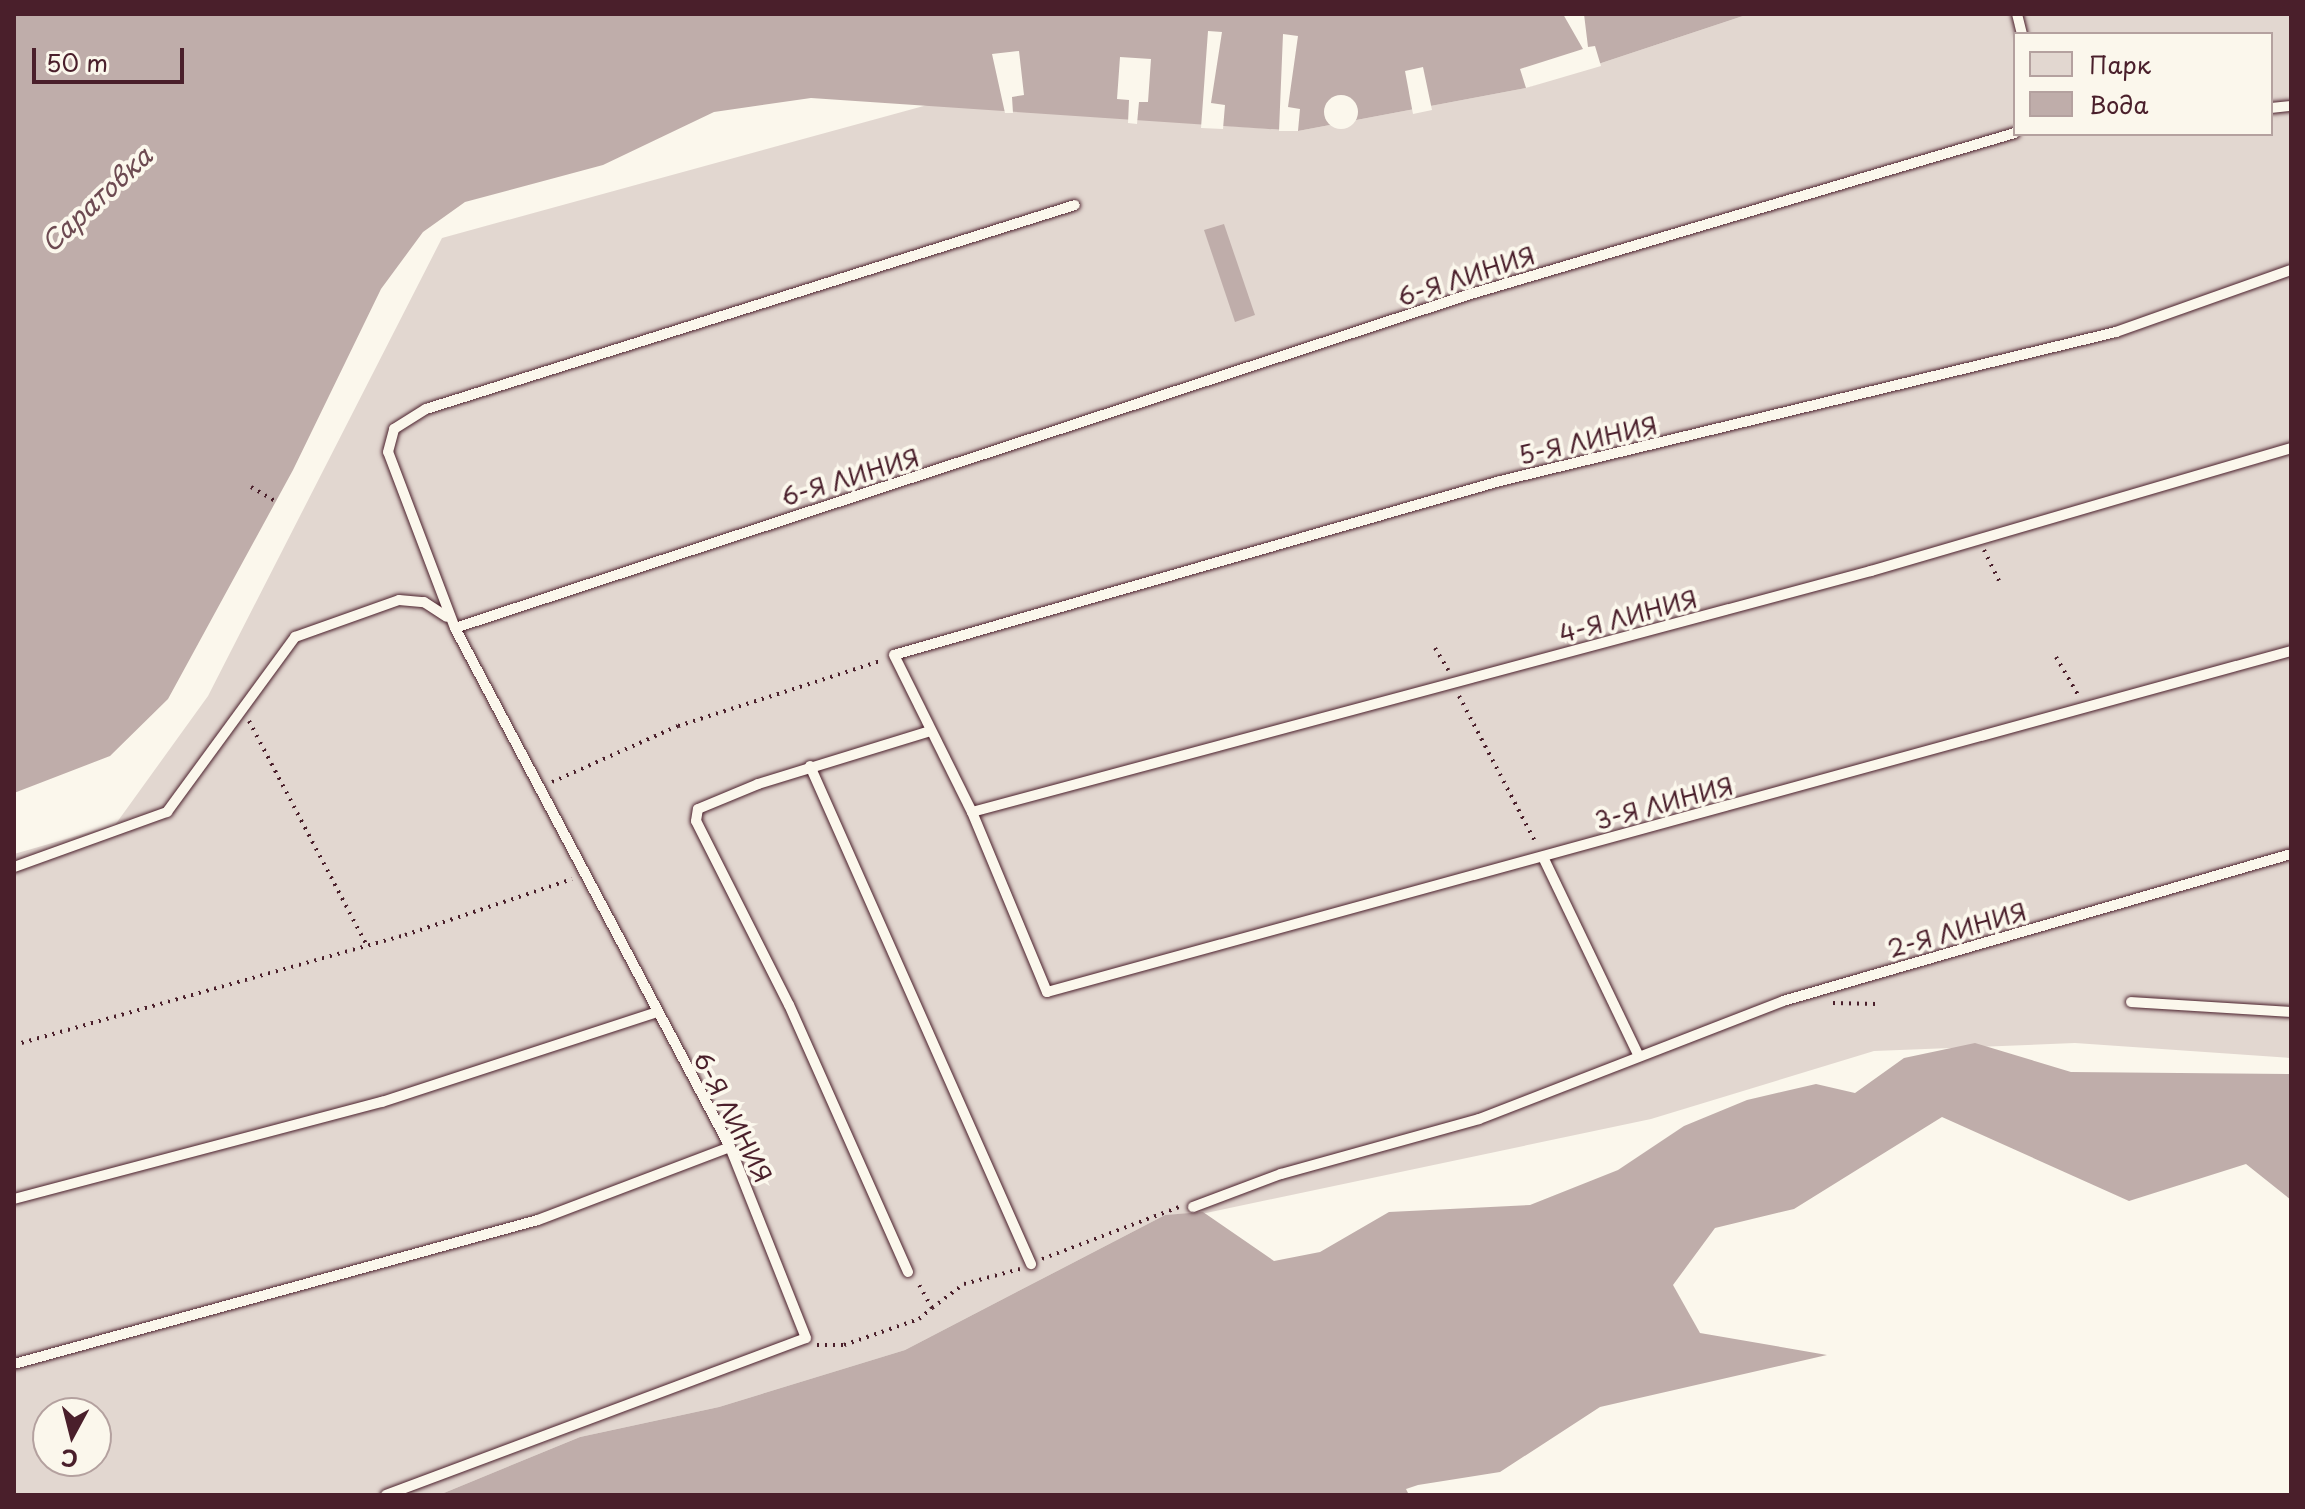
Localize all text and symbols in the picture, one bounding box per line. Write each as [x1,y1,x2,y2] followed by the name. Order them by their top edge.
[36,32,188,82] scale bar
[2013,32,2273,136] legend
[46,44,108,80] text: 50 m
[2089,46,2151,82] text: Парк
[2089,86,2148,122] text: Вода
[34,140,158,258] water label: Саратовка
[1394,240,1538,312] street label: 6-Я ЛИНИЯ
[1516,410,1660,470] street label: 5-Я ЛИНИЯ
[777,442,923,512] street label: 6-Я ЛИНИЯ
[1556,584,1700,648] street label: 4-Я ЛИНИЯ
[1592,771,1736,835] street label: 3-Я ЛИНИЯ
[1884,896,2030,964] street label: 2-Я ЛИНИЯ
[688,1047,778,1187] street label: 6-Я ЛИНИЯ
[32,1397,112,1477] north arrow
[59,1442,79,1477] text: С

